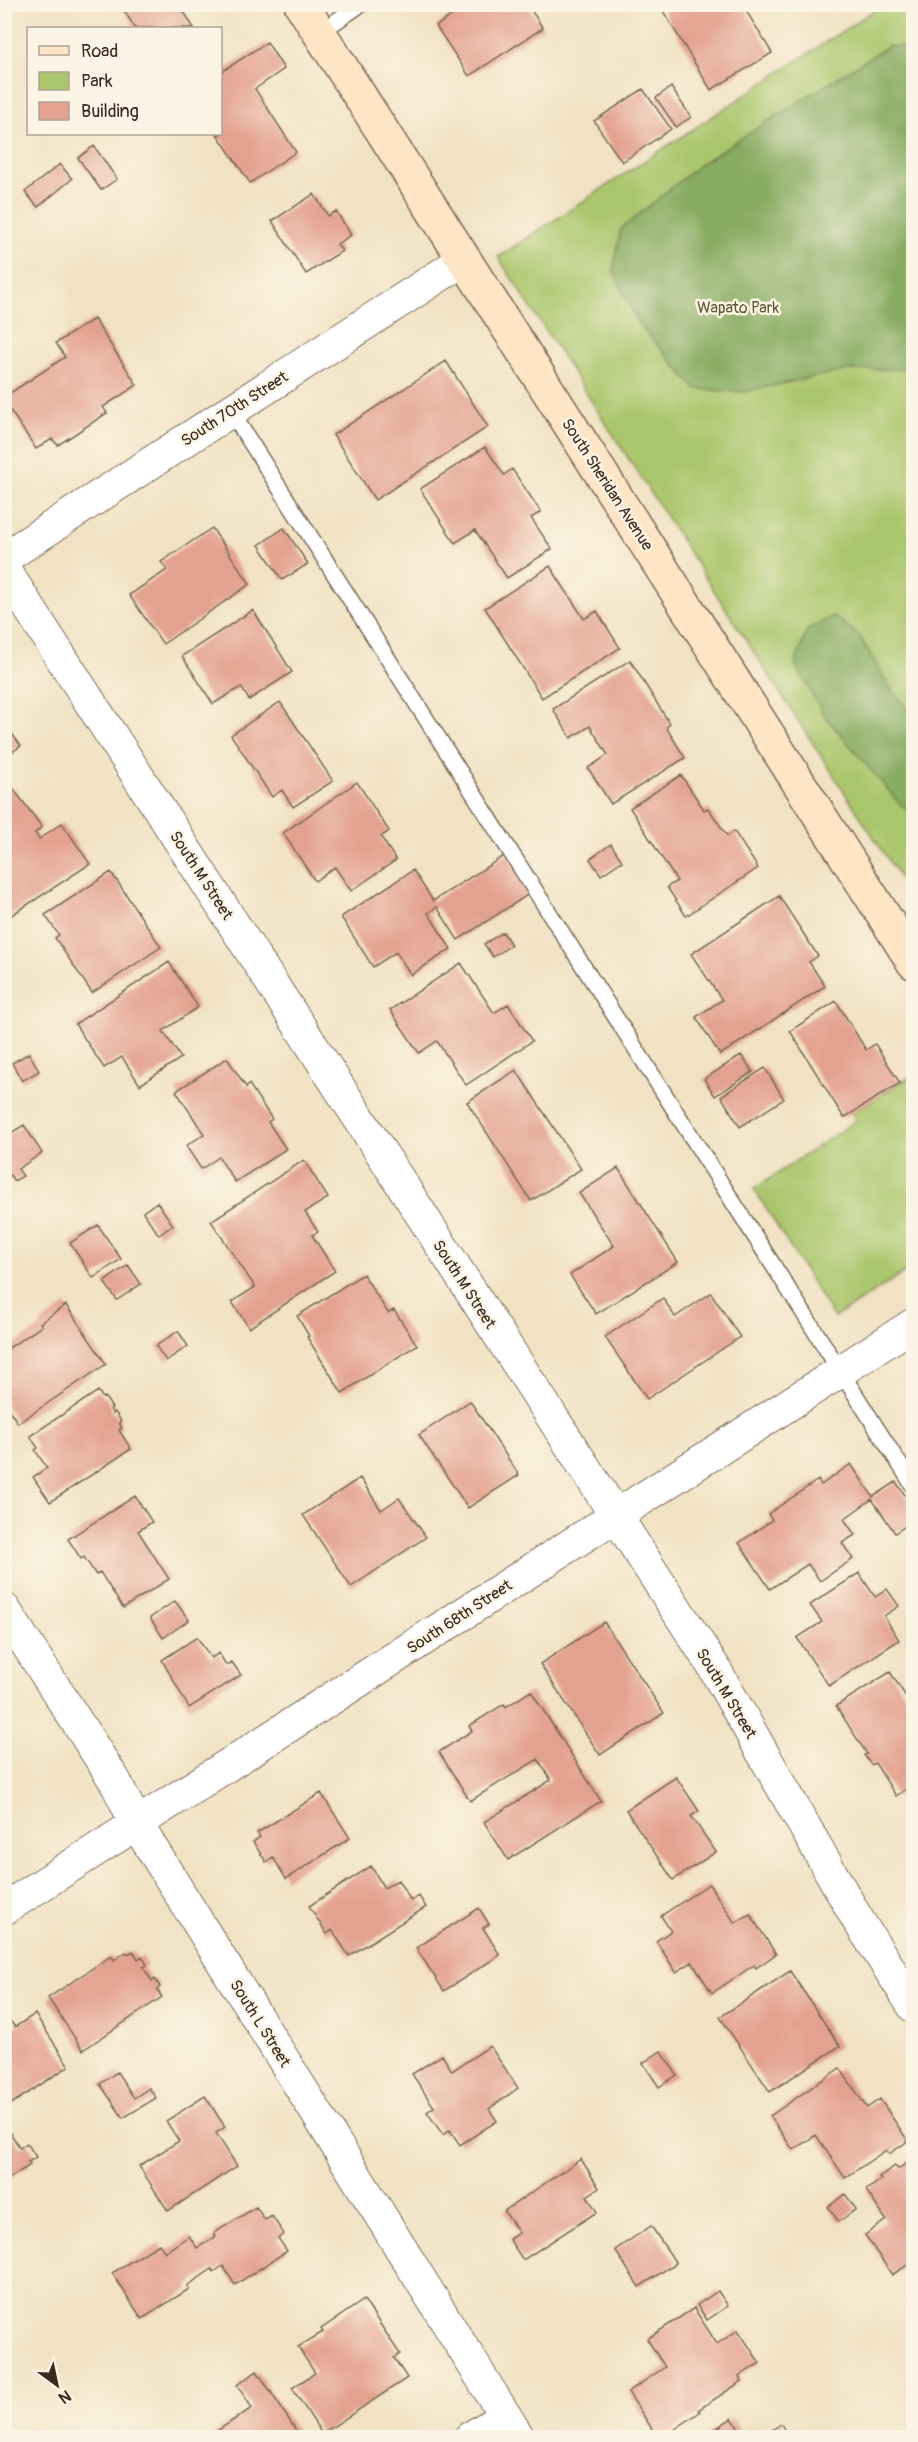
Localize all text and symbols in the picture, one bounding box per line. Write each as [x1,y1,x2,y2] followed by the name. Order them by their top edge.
[27,27,222,135] legend
[81,40,118,63] text: Road
[81,70,113,93] text: Park
[81,100,139,123] text: Building
[697,298,779,318] park label: Wapato Park
[177,366,292,451] street label: South 70th Street
[557,415,657,554] street label: South Sheridan Avenue
[165,827,238,924] street label: South M Street
[428,1236,501,1333] street label: South M Street
[403,1575,516,1658] street label: South 68th Street
[691,1645,761,1743] street label: South M Street
[225,1976,295,2071] street label: South L Street
[27,2355,87,2415] north arrow
[54,2385,75,2408] text: N

